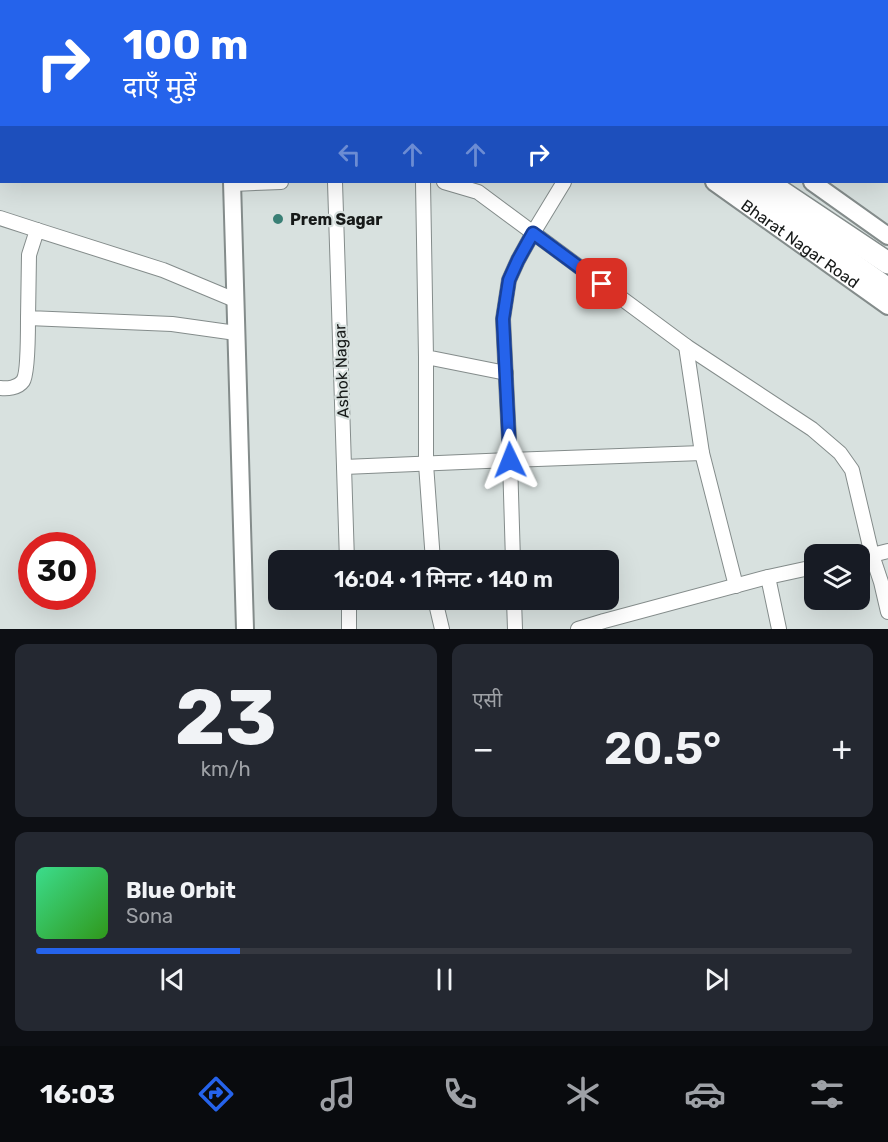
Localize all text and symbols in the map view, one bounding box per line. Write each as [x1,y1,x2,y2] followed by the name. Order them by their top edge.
[123,20,248,70] text: 100 m
[24,24,102,102] icon: right
[123,71,196,103] text: दाएँ मुड़ें
[333,138,366,171] icon: left
[396,138,429,171] icon: ahead
[459,138,492,171] icon: ahead
[522,138,555,171] icon: right
[737,196,863,292] street label: Bharat Nagar Road
[290,210,383,229] place label: Prem Sagar
[271,212,285,226] marker: Prem Sagar
[576,258,627,309] pin
[585,267,618,300] icon: arrive
[330,324,353,418] street label: Ashok Nagar
[478,428,542,492] position arrow
[18,532,96,610] speed limit sign: 30
[804,544,870,610] map controls
[804,544,870,610] button: layers
[334,566,553,593] text: 16:04 · 1 मिनट · 140 m
[175,671,277,764] text: 23
[473,688,502,712] text: एसी
[604,722,721,775] text: 20.5°
[473,729,494,768] text: −
[831,729,852,768] text: +
[201,757,251,781] text: km/h
[126,877,236,904] text: Blue Orbit
[126,904,173,928] text: Sona
[156,963,189,996] icon: previous
[428,963,461,996] icon: pause
[700,963,733,996] icon: next
[195,1073,237,1115] icon: directions
[317,1073,359,1115] icon: music
[439,1073,481,1115] icon: phone
[562,1073,604,1115] icon: climate
[684,1073,726,1115] icon: car
[806,1073,848,1115] icon: filters
[40,1078,115,1110] text: 16:03

